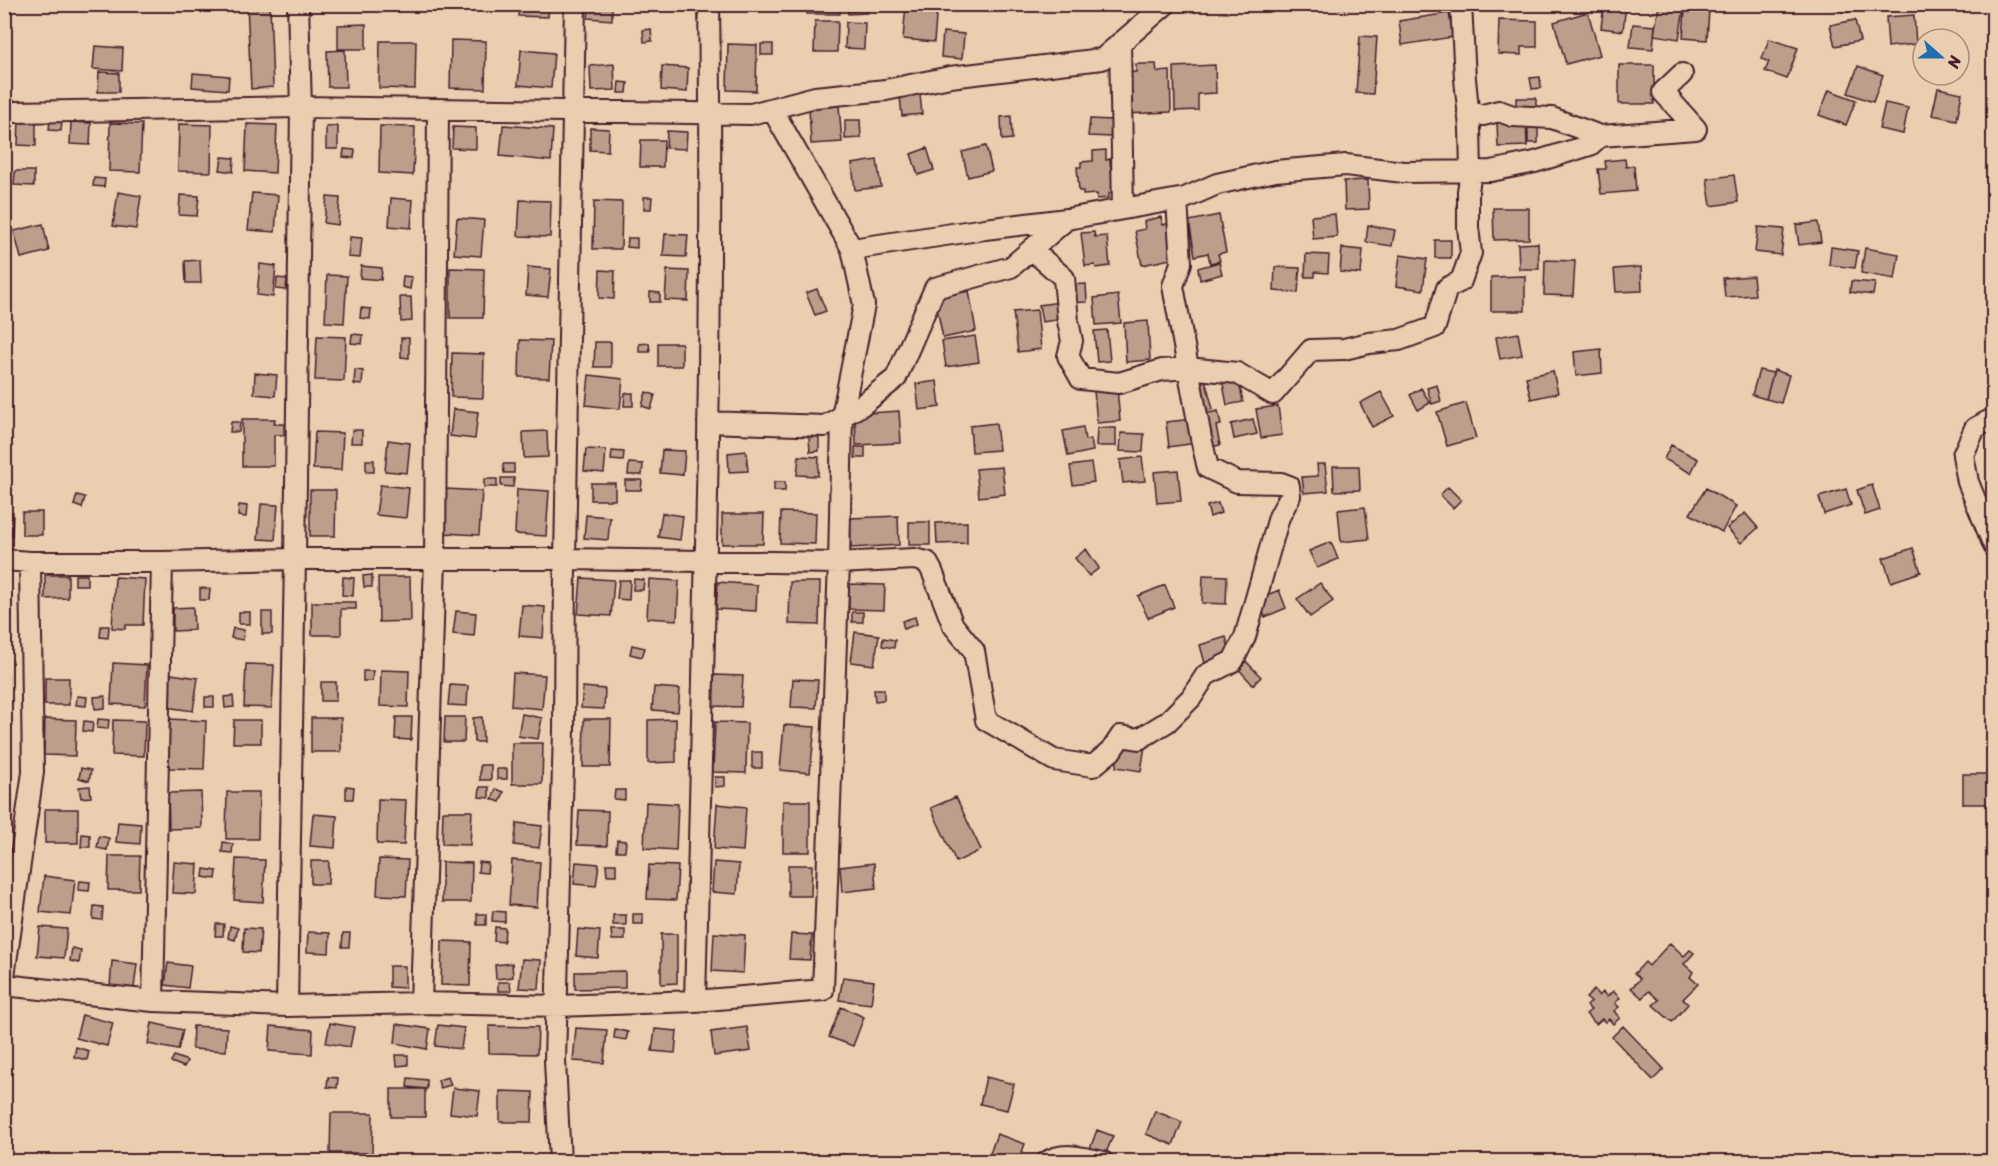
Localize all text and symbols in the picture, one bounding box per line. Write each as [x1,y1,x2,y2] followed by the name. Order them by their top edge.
[1911,27,1971,87] north arrow
[1939,51,1970,73] text: N

